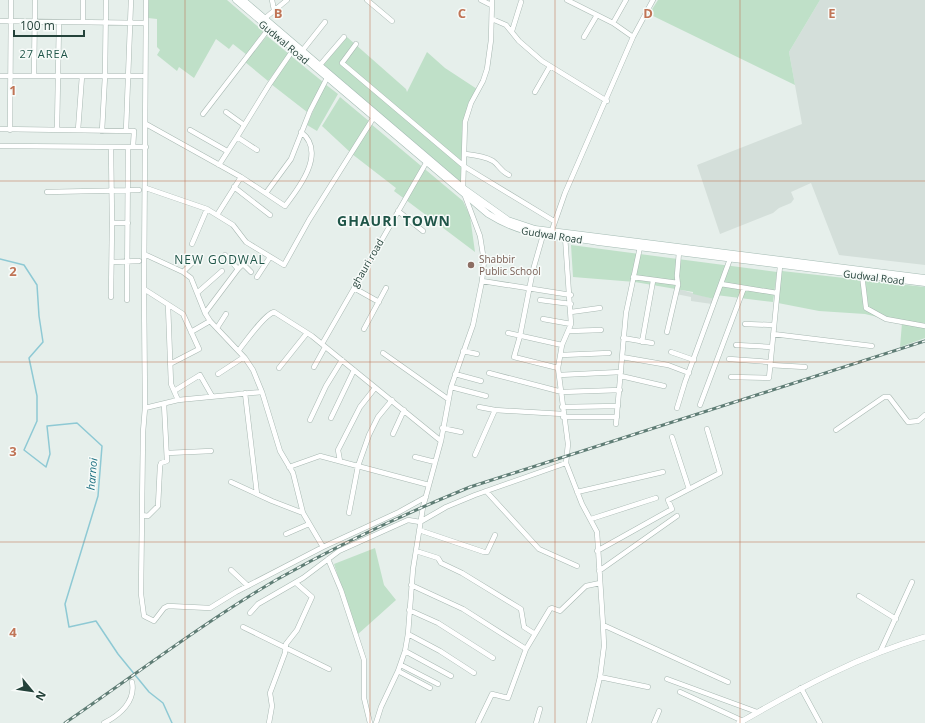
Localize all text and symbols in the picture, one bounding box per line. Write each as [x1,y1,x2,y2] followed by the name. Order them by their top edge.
[274,4,283,22] text: B
[458,4,466,22] text: C
[643,4,653,22] text: D
[828,4,836,22] text: E
[14,12,84,38] scale bar
[20,17,55,34] text: 100 m
[256,17,312,67] street label: Gudwal Road
[19,46,69,61] district label: 27 AREA
[9,81,17,99] text: 1
[337,211,451,230] district label: GHAURI TOWN
[520,223,584,247] street label: Gudwal Road
[347,236,387,290] street label: ghauri road
[174,251,266,268] district label: NEW GODWAL
[479,252,541,278] place label: Shabbir Public School
[466,260,476,270] marker: Shabbir Public School
[9,262,17,280] text: 2
[842,266,906,288] street label: Gudwal Road
[9,442,17,460] text: 3
[83,457,100,491] water label: harnoi
[9,623,17,641] text: 4
[12,671,52,711] north arrow
[32,689,50,704] text: N

